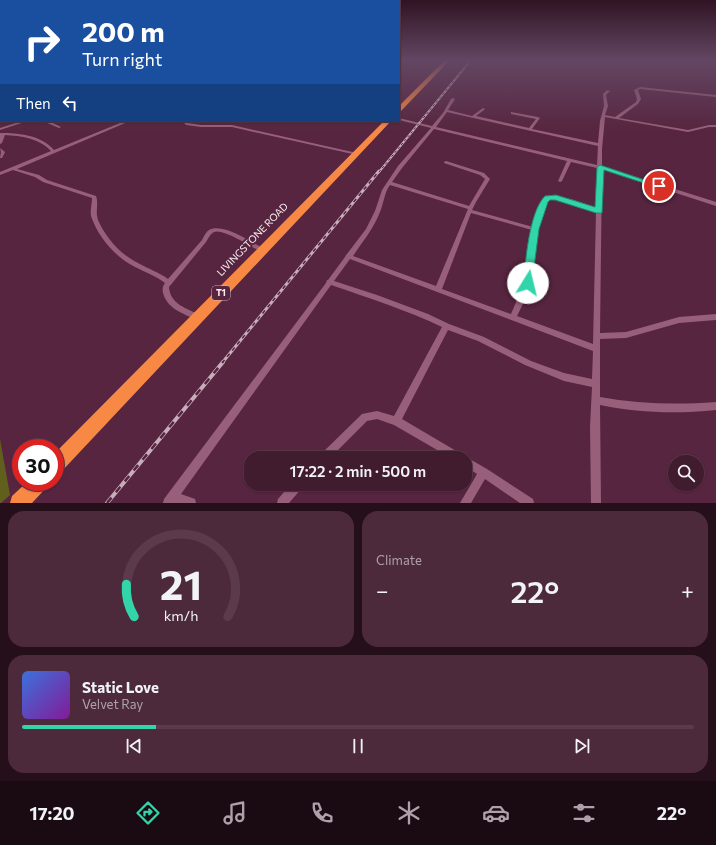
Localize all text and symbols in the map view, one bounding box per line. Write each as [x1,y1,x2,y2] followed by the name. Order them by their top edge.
[82,14,165,48] text: 200 m
[16,16,68,68] icon: right
[82,48,162,70] text: Turn right
[59,92,81,114] icon: left
[16,94,51,112] text: Then
[642,169,676,203] pin
[648,175,670,197] icon: arrive
[214,200,290,278] street label: LIVINGSTONE ROAD
[507,262,549,304] position arrow
[212,286,230,300] road number: T1
[12,439,64,491] speed limit sign: 30
[668,455,704,491] map controls
[668,455,704,491] button: search
[290,462,426,480] text: 17:22 · 2 min · 500 m
[376,552,422,568] text: Climate
[160,558,202,609] text: 21
[510,572,559,609] text: 22°
[376,577,389,604] text: −
[681,577,694,604] text: +
[164,606,198,624] text: km/h
[82,678,159,696] text: Static Love
[82,696,143,712] text: Velvet Ray
[123,735,145,757] icon: previous
[347,735,369,757] icon: pause
[571,735,593,757] icon: next
[134,799,162,827] icon: directions
[221,799,249,827] icon: music
[308,799,336,827] icon: phone
[395,799,423,827] icon: climate
[482,799,510,827] icon: car
[570,799,598,827] icon: filters
[30,802,74,824] text: 17:20
[657,802,686,824] text: 22°

